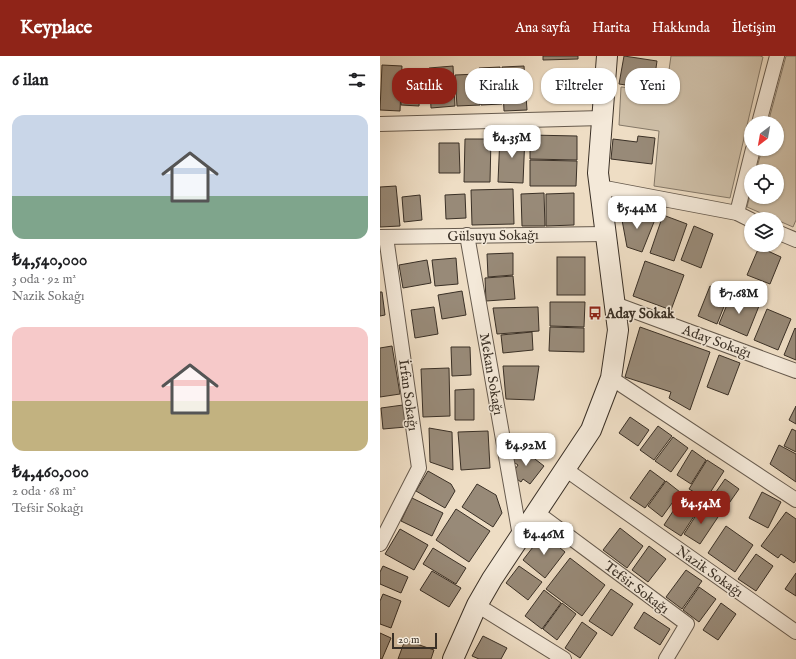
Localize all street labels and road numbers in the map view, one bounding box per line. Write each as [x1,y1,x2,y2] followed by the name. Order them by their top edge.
[447,226,539,246] street label: Gülsuyu Sokağı
[679,321,754,363] street label: Aday Sokağı
[475,332,507,417] street label: Mekan Sokağı
[394,358,422,432] street label: İrfan Sokağı
[672,542,747,602] street label: Nazik Sokağı
[600,557,673,618] street label: Tefsir Sokağı

